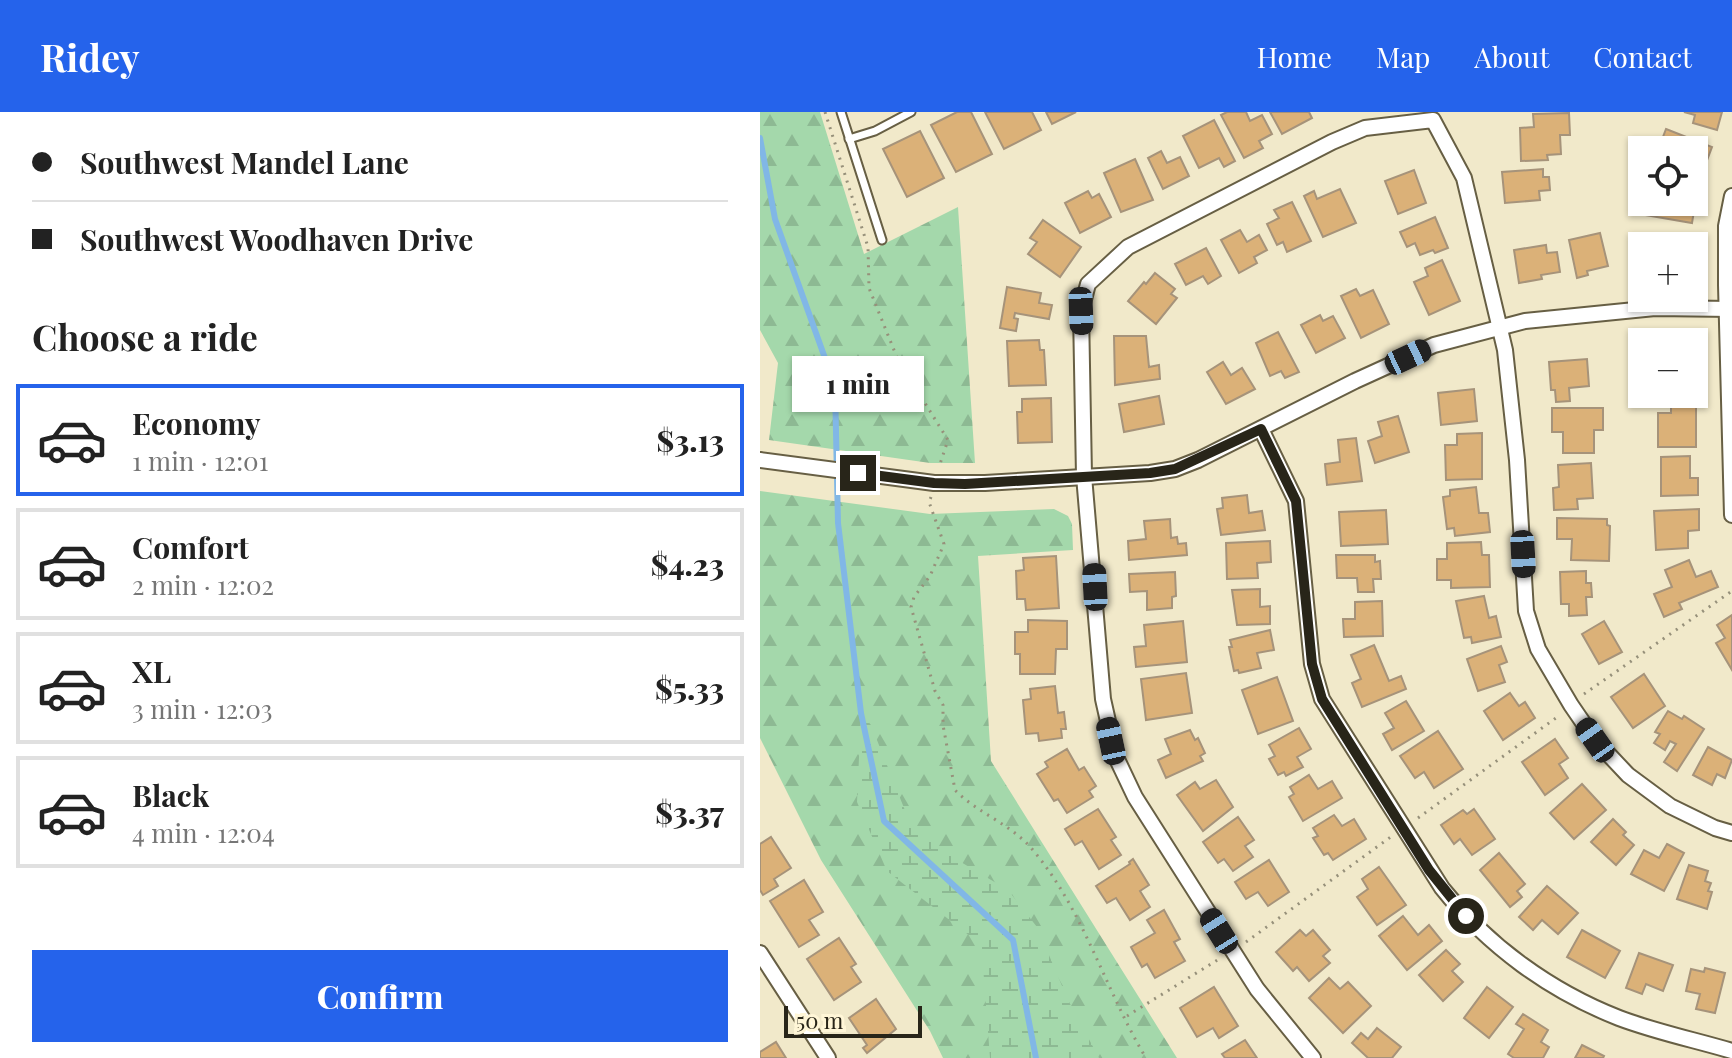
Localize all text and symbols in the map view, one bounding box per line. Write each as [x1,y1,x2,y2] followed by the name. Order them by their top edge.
[40,31,139,82] text: Ridey
[1257,38,1332,75] text: Home
[1376,38,1430,75] text: Map
[1474,38,1549,75] text: About
[1593,38,1692,75] text: Contact
[1628,136,1708,408] map controls
[1628,136,1708,216] button: locate
[80,142,409,182] text: Southwest Mandel Lane
[80,219,473,259] text: Southwest Woodhaven Drive
[1628,232,1708,312] button: +
[1068,287,1094,335] car
[32,312,258,360] text: Choose a ride
[1628,328,1708,408] button: −
[1381,336,1435,378] car
[792,357,924,413] callout: 1 min
[826,366,890,401] text: 1 min
[132,403,261,443] text: Economy
[36,404,108,476] icon: car
[657,420,724,460] text: $3.13
[132,443,268,478] text: 1 min · 12:01
[840,455,876,491] route end
[132,527,249,567] text: Comfort
[36,528,108,600] icon: car
[1510,529,1536,579] car
[651,544,724,584] text: $4.23
[1082,562,1108,612] car
[132,567,274,602] text: 2 min · 12:02
[132,651,171,691] text: XL
[36,652,108,724] icon: car
[655,668,724,708] text: $5.33
[132,691,273,726] text: 3 min · 12:03
[1571,713,1619,767] car
[1094,715,1128,767] car
[132,775,209,815] text: Black
[36,776,108,848] icon: car
[655,792,724,832] text: $3.37
[132,815,275,850] text: 4 min · 12:04
[1448,898,1484,934] route start
[1196,904,1242,958] car
[32,950,728,1042] button: Confirm
[784,1002,922,1038] scale bar
[796,1005,843,1035] text: 50 m

